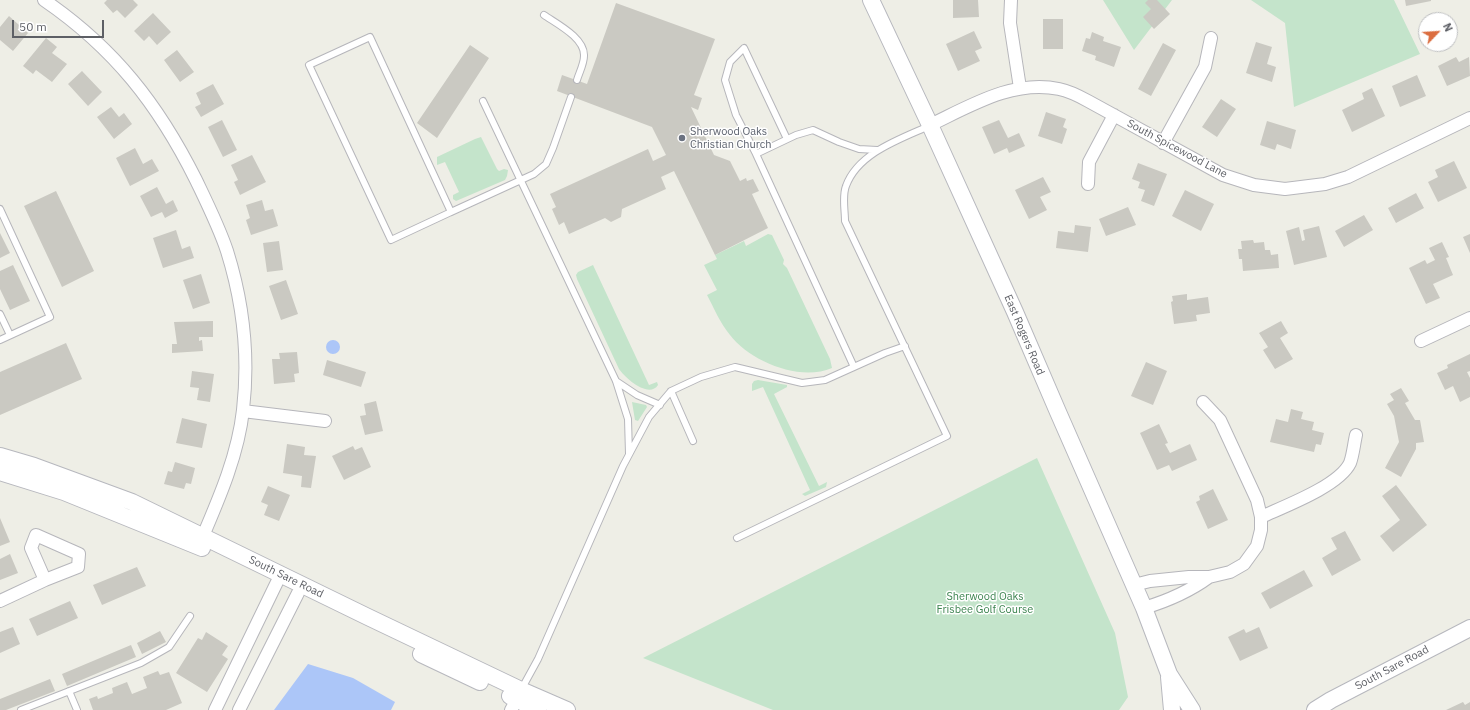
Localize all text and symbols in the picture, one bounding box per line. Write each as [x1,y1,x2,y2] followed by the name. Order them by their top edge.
[14,12,106,38] scale bar
[1418,12,1458,52] north arrow
[19,19,47,34] text: 50 m
[1440,21,1456,34] text: N
[1125,117,1229,181] street label: South Spicewood Lane
[690,125,772,151] place label: Sherwood Oaks Christian Church
[677,133,687,143] marker: Sherwood Oaks Christian Church
[1001,293,1047,377] street label: East Rogers Road
[246,553,326,601] street label: South Sare Road
[937,590,1033,616] park label: Sherwood Oaks Frisbee Golf Course
[1353,643,1431,693] street label: South Sare Road

